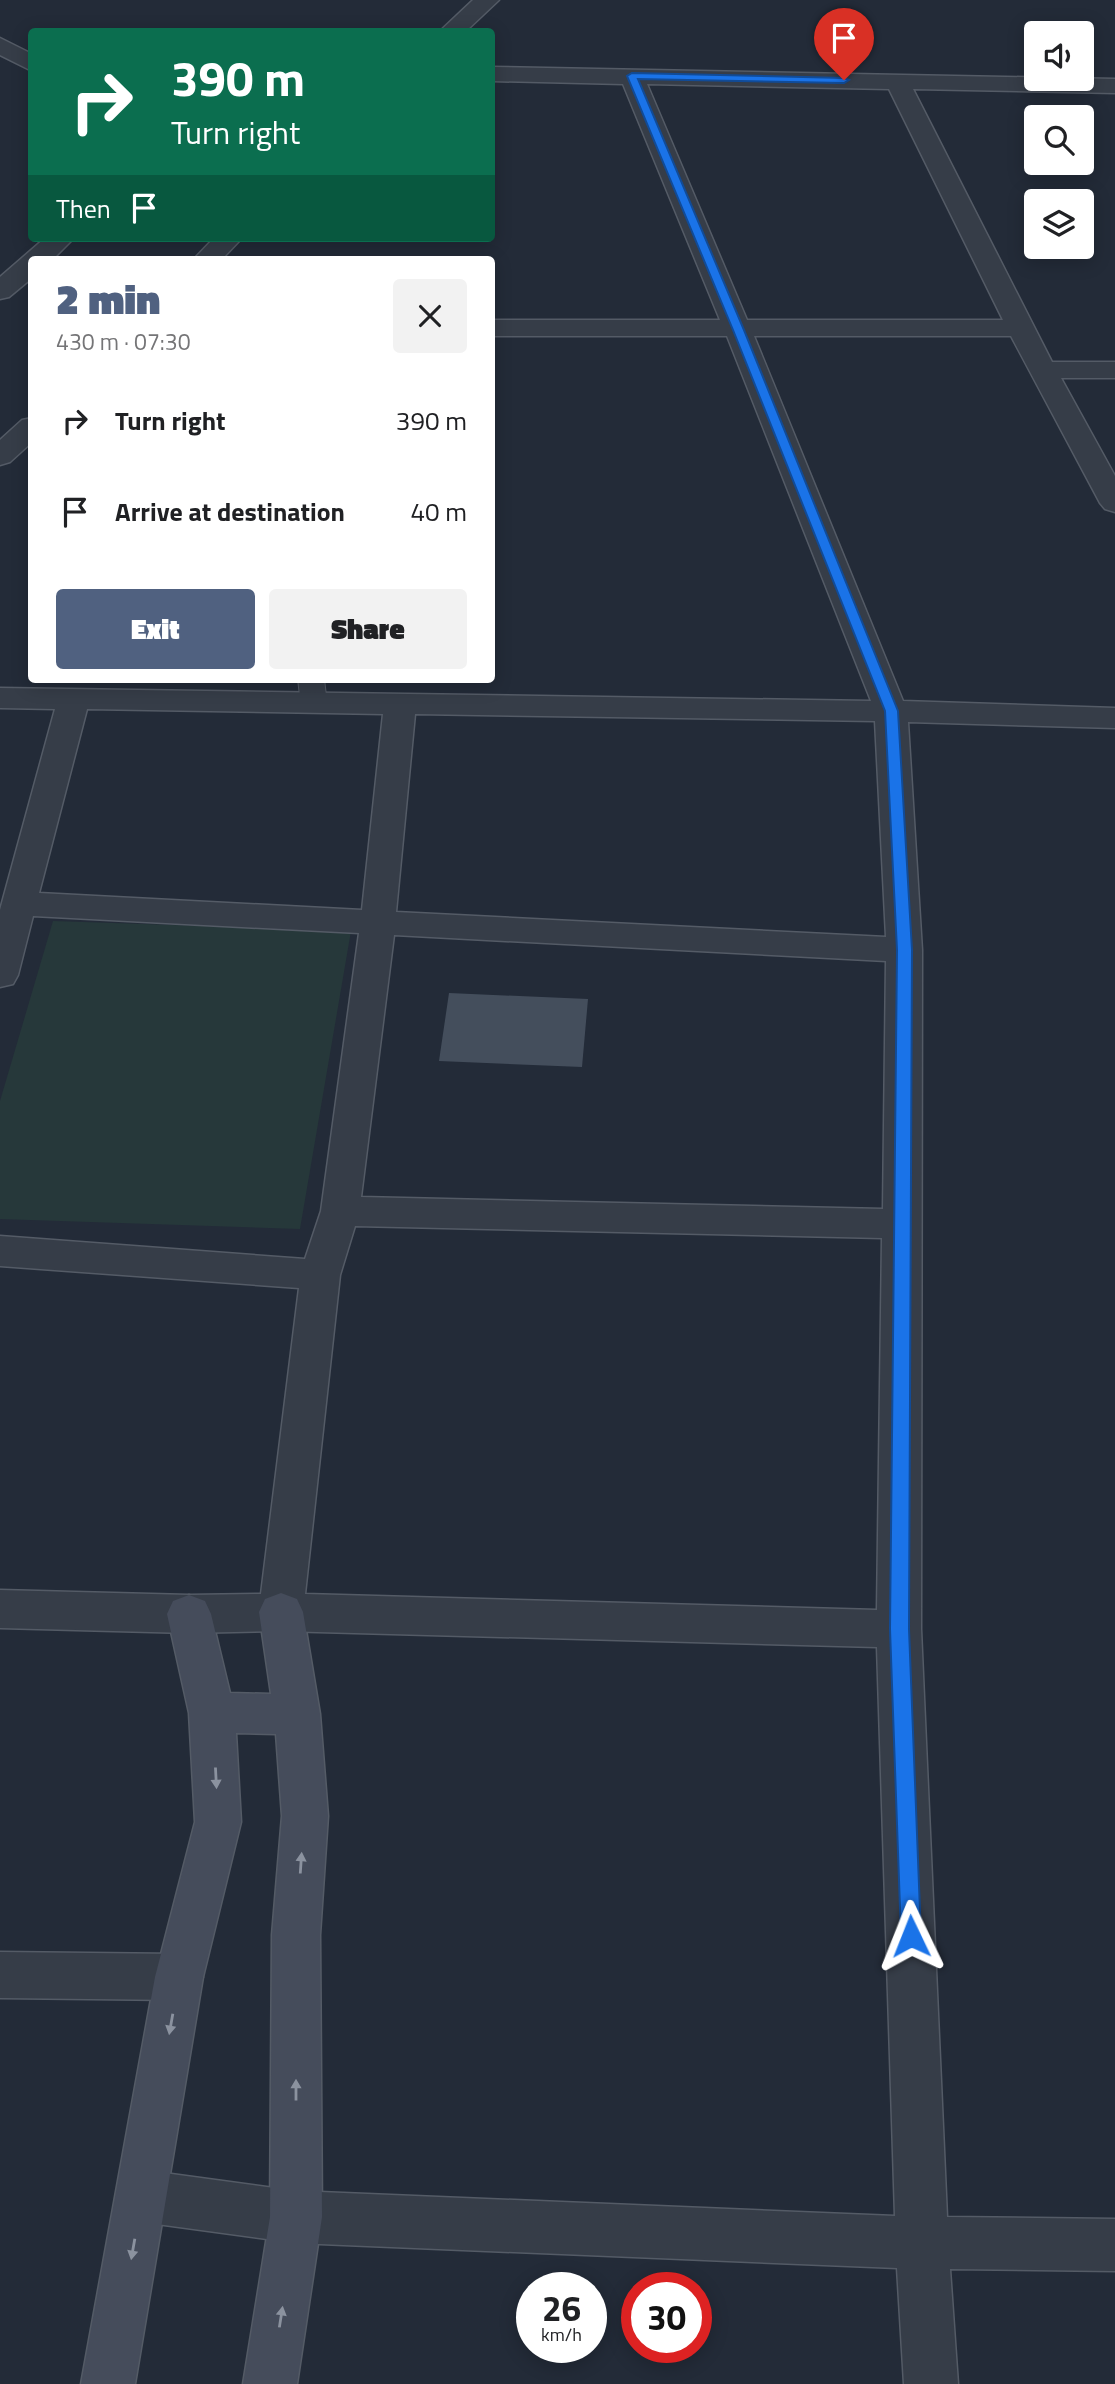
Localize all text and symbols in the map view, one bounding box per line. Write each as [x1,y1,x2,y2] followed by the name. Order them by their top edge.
[814,8,874,80] pin
[825,19,863,57] icon: arrive
[1024,21,1094,259] map controls
[1024,21,1094,91] button: sound
[171,40,305,115] text: 390 m
[56,56,147,147] icon: right
[1024,105,1094,175] button: search
[171,108,300,156] text: Turn right
[56,189,111,228] text: Then
[125,189,163,227] icon: arrive
[1024,189,1094,259] button: layers
[56,266,160,330] text: 2 min
[393,279,467,353] button: close
[56,324,191,359] text: 430 m · 07:30
[115,401,226,440] text: Turn right
[396,401,467,440] text: 390 m
[56,402,94,440] icon: right
[115,492,345,531] text: Arrive at destination
[410,492,467,531] text: 40 m
[56,493,94,531] icon: arrive
[56,589,255,669] button: Exit
[269,589,467,669] button: Share
[210,1767,221,1789] one-way arrow
[296,1852,307,1874] one-way arrow
[874,1899,948,1973] position arrow
[165,2014,176,2036] one-way arrow
[290,2079,302,2101] one-way arrow
[127,2238,138,2260] one-way arrow
[621,2272,712,2363] speed limit sign: 30
[542,2281,581,2335] text: 26
[276,2305,287,2327] one-way arrow
[541,2321,582,2348] text: km/h

